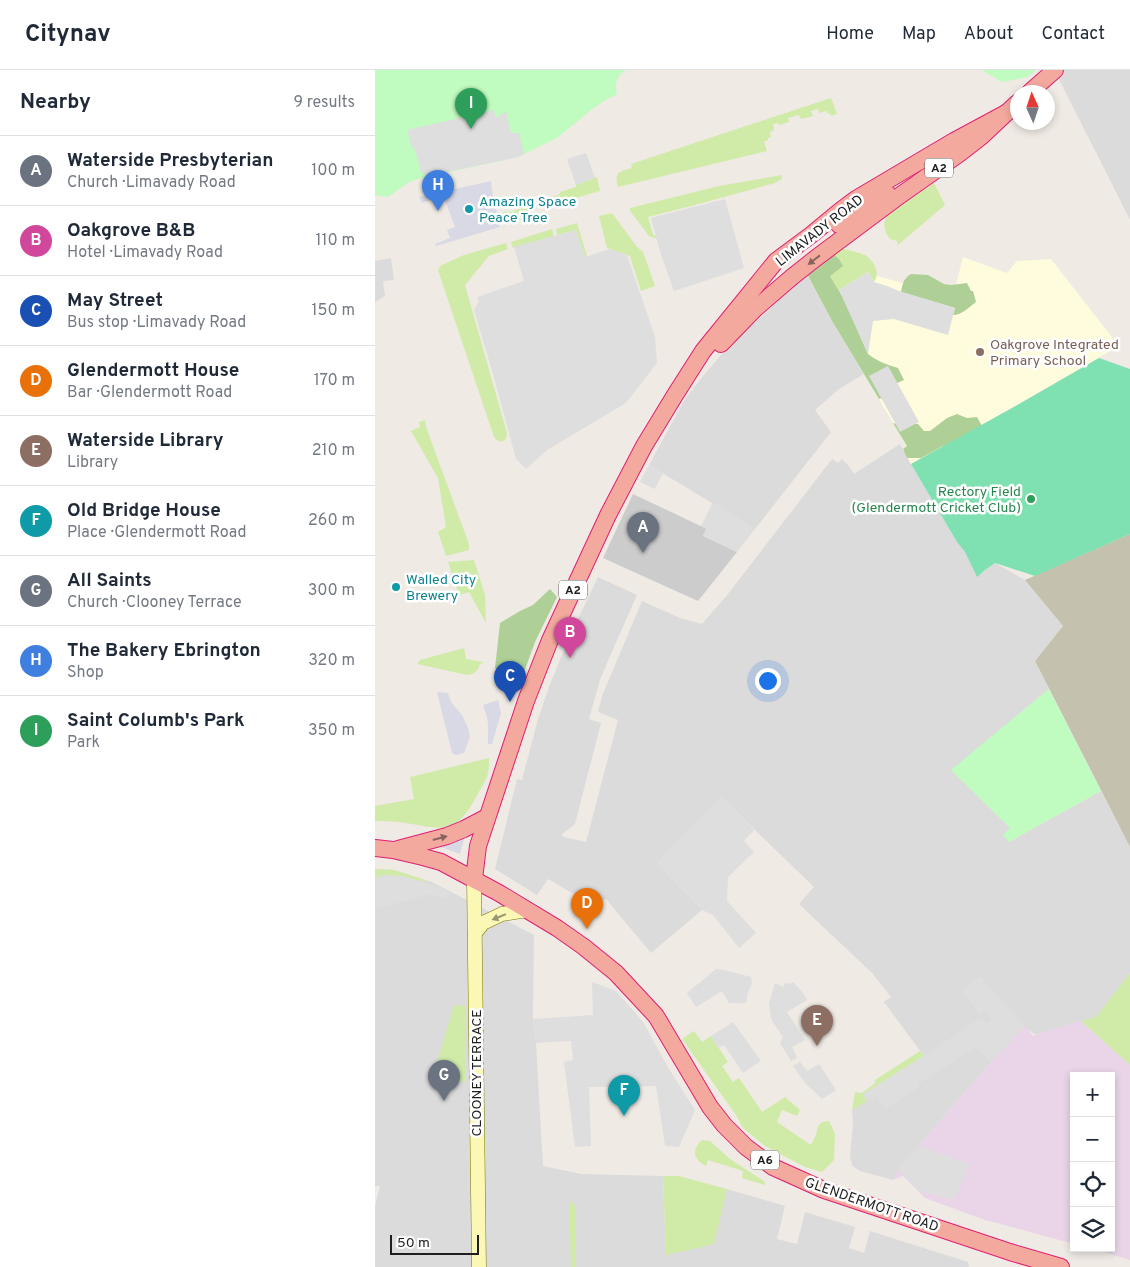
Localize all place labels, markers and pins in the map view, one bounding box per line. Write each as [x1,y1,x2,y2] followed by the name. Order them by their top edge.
[455,88,487,129] pin: I
[422,170,454,211] pin: H
[479,194,576,227] place label: Amazing Space Peace Tree
[463,203,475,215] marker: Amazing Space Peace Tree
[990,337,1119,370] place label: Oakgrove Integrated Primary School
[974,346,986,358] marker: Oakgrove Integrated Primary School
[852,484,1021,517] place label: Rectory Field (Glendermott Cricket Club)
[1025,493,1037,505] marker: Rectory Field (Glendermott Cricket Club)
[627,512,659,553] pin: A
[406,572,476,605] place label: Walled City Brewery
[390,581,402,593] marker: Walled City Brewery
[554,617,586,658] pin: B
[494,661,526,702] pin: C
[571,888,603,929] pin: D
[801,1005,833,1046] pin: E
[428,1060,460,1101] pin: G
[608,1075,640,1116] pin: F

